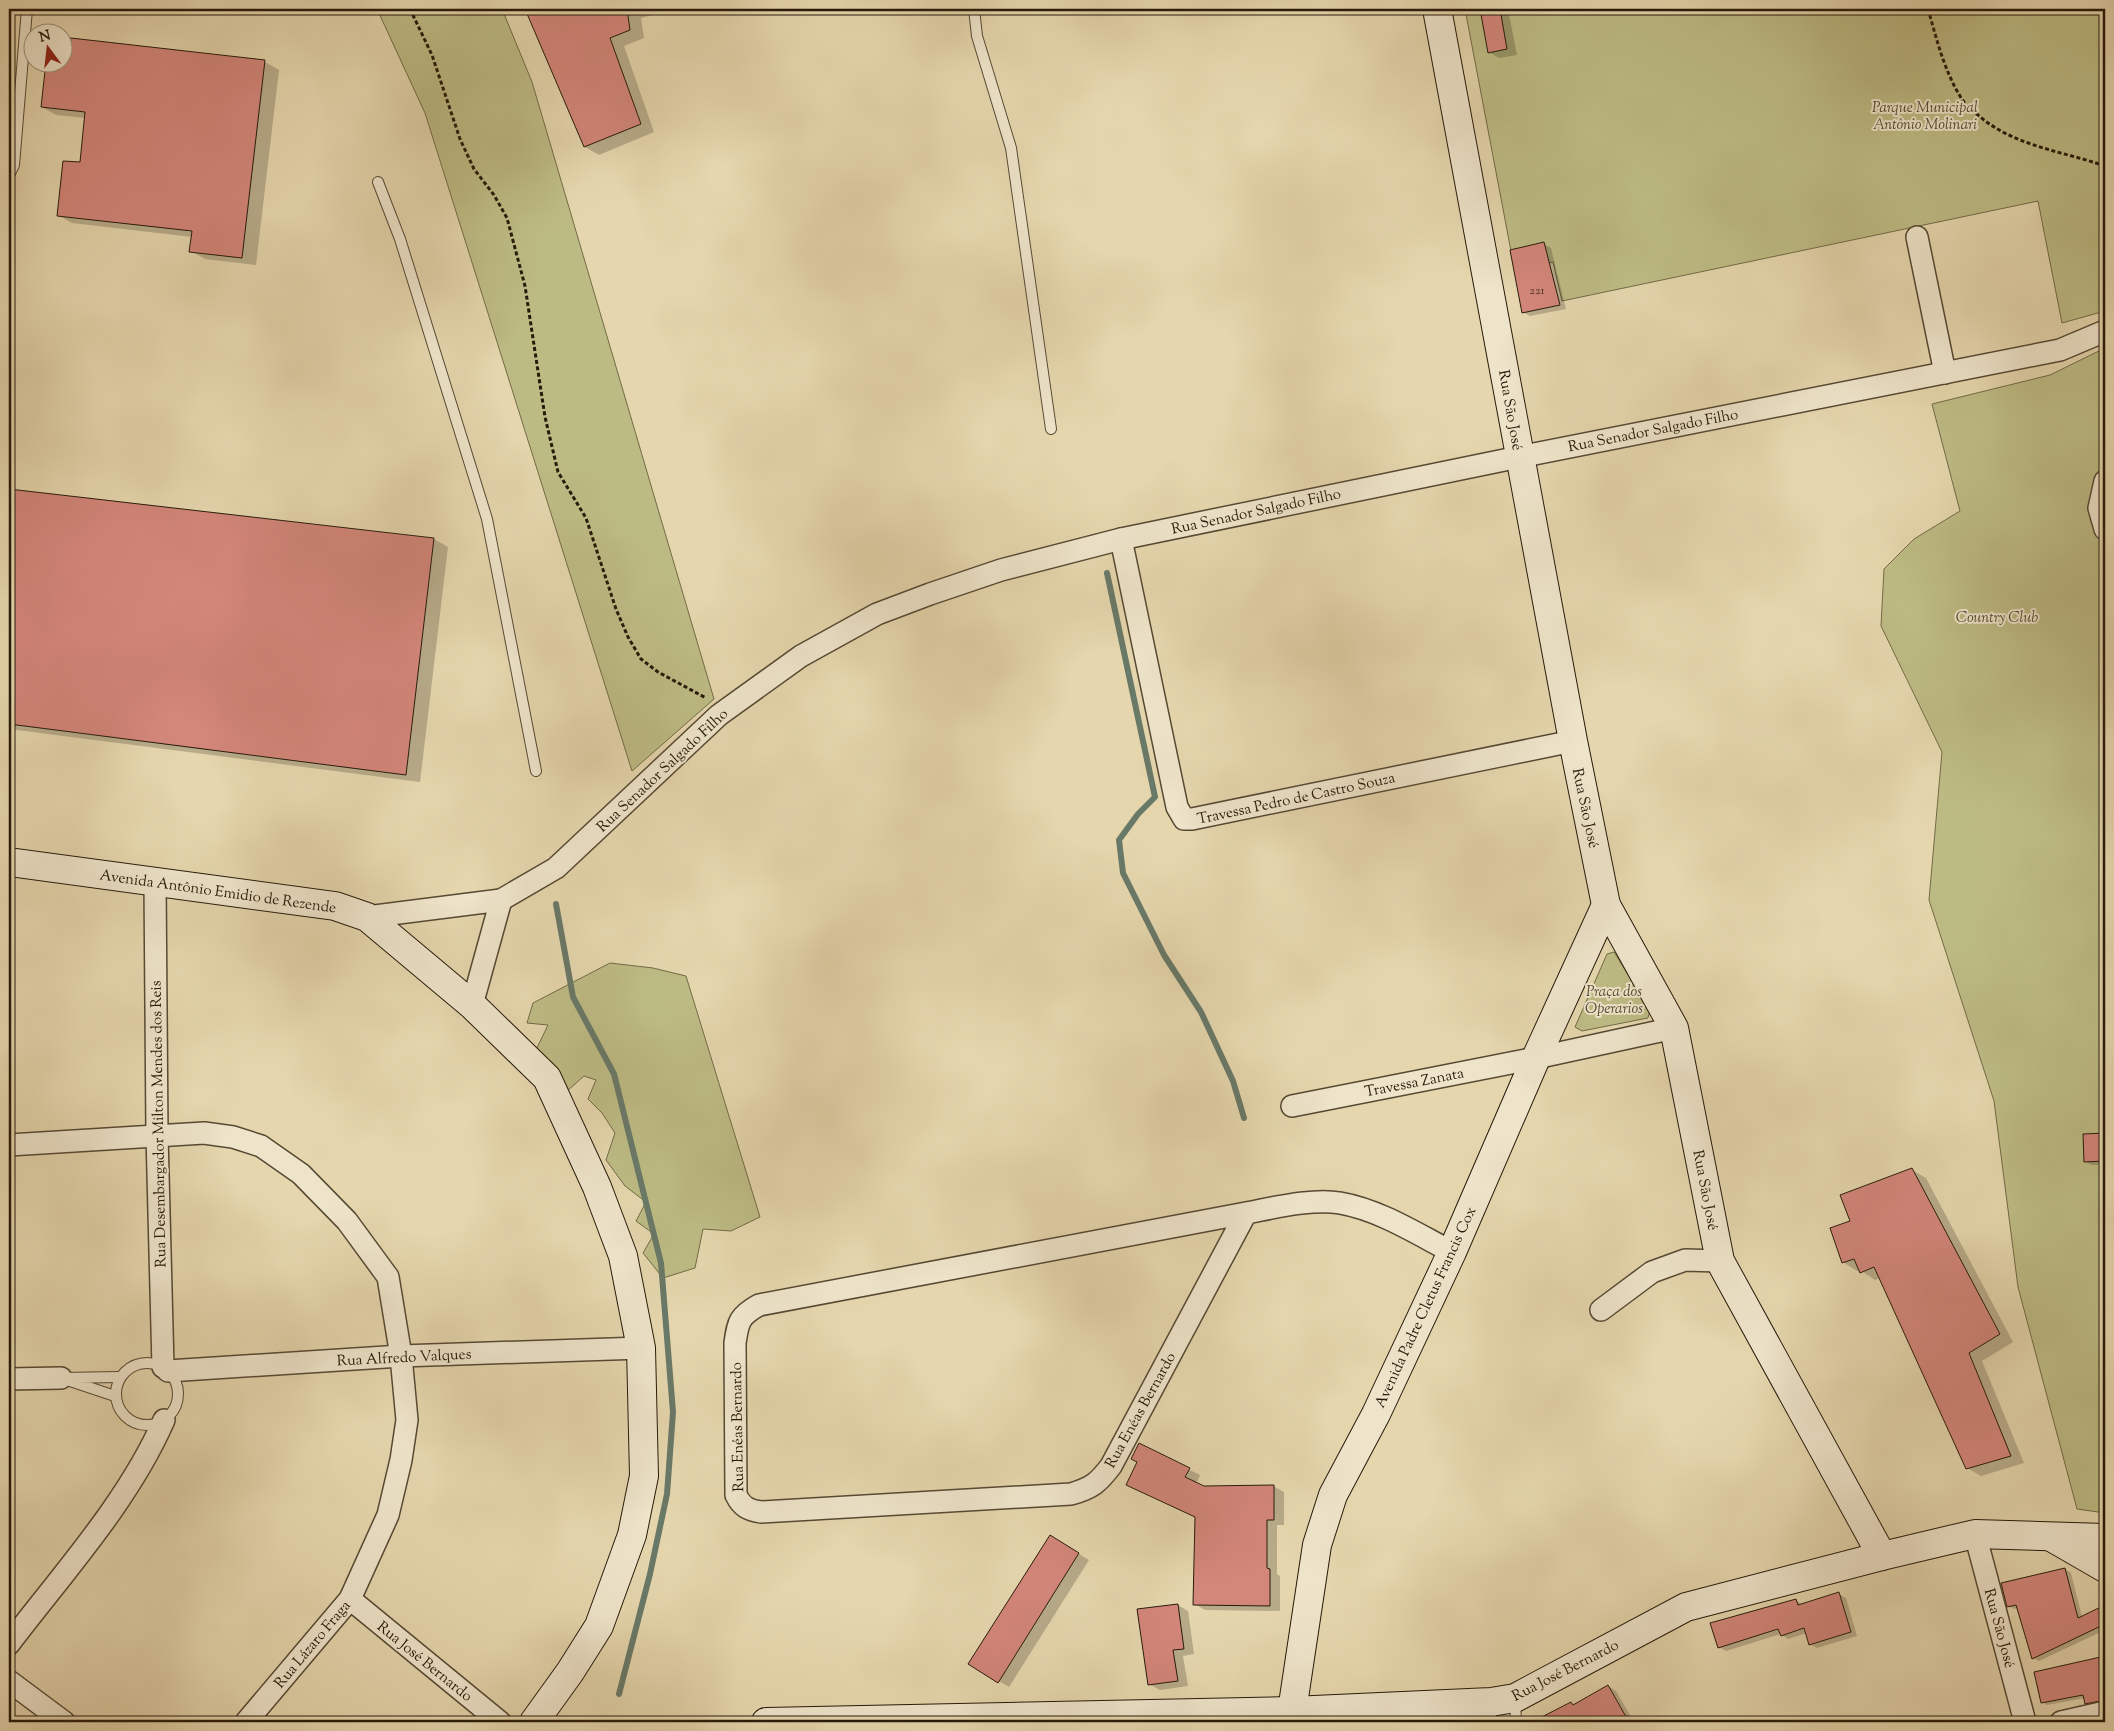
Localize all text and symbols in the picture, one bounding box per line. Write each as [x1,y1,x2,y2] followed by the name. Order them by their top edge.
[22,22,72,72] north arrow
[37,26,53,48] text: N
[1872,98,1978,136] park label: Parque Municipal Antônio Molinari
[1529,282,1545,300] house number: 221
[1492,368,1527,452] street label: Rua São José
[1566,405,1740,458] street label: Rua Senador Salgado Filho
[1170,484,1343,541] street label: Rua Senador Salgado Filho
[1956,608,2038,629] park label: Country Club
[593,704,733,838] street label: Rua Senador Salgado Filho
[1566,766,1603,850] street label: Rua São José
[1195,768,1397,831] street label: Travessa Pedro de Castro Souza
[98,866,337,919] street label: Avenida Antônio Emidio de Rezende
[146,980,173,1268] street label: Rua Desembargador Milton Mendes dos Reis
[1585,982,1643,1020] park label: Praça dos Operarios
[1363,1064,1466,1103] street label: Travessa Zanata
[1686,1148,1723,1232] street label: Rua São José
[1370,1204,1482,1412] street label: Avenida Padre Cletus Francis Cox
[336,1344,472,1373] street label: Rua Alfredo Valques
[1101,1349,1182,1473] street label: Rua Enéas Bernardo
[727,1362,750,1492] street label: Rua Enéas Bernardo
[1978,1586,2019,1671] street label: Rua São José
[270,1596,356,1694] street label: Rua Lázaro Fraga
[372,1617,476,1707] street label: Rua José Bernardo
[1509,1635,1623,1707] street label: Rua José Bernardo

